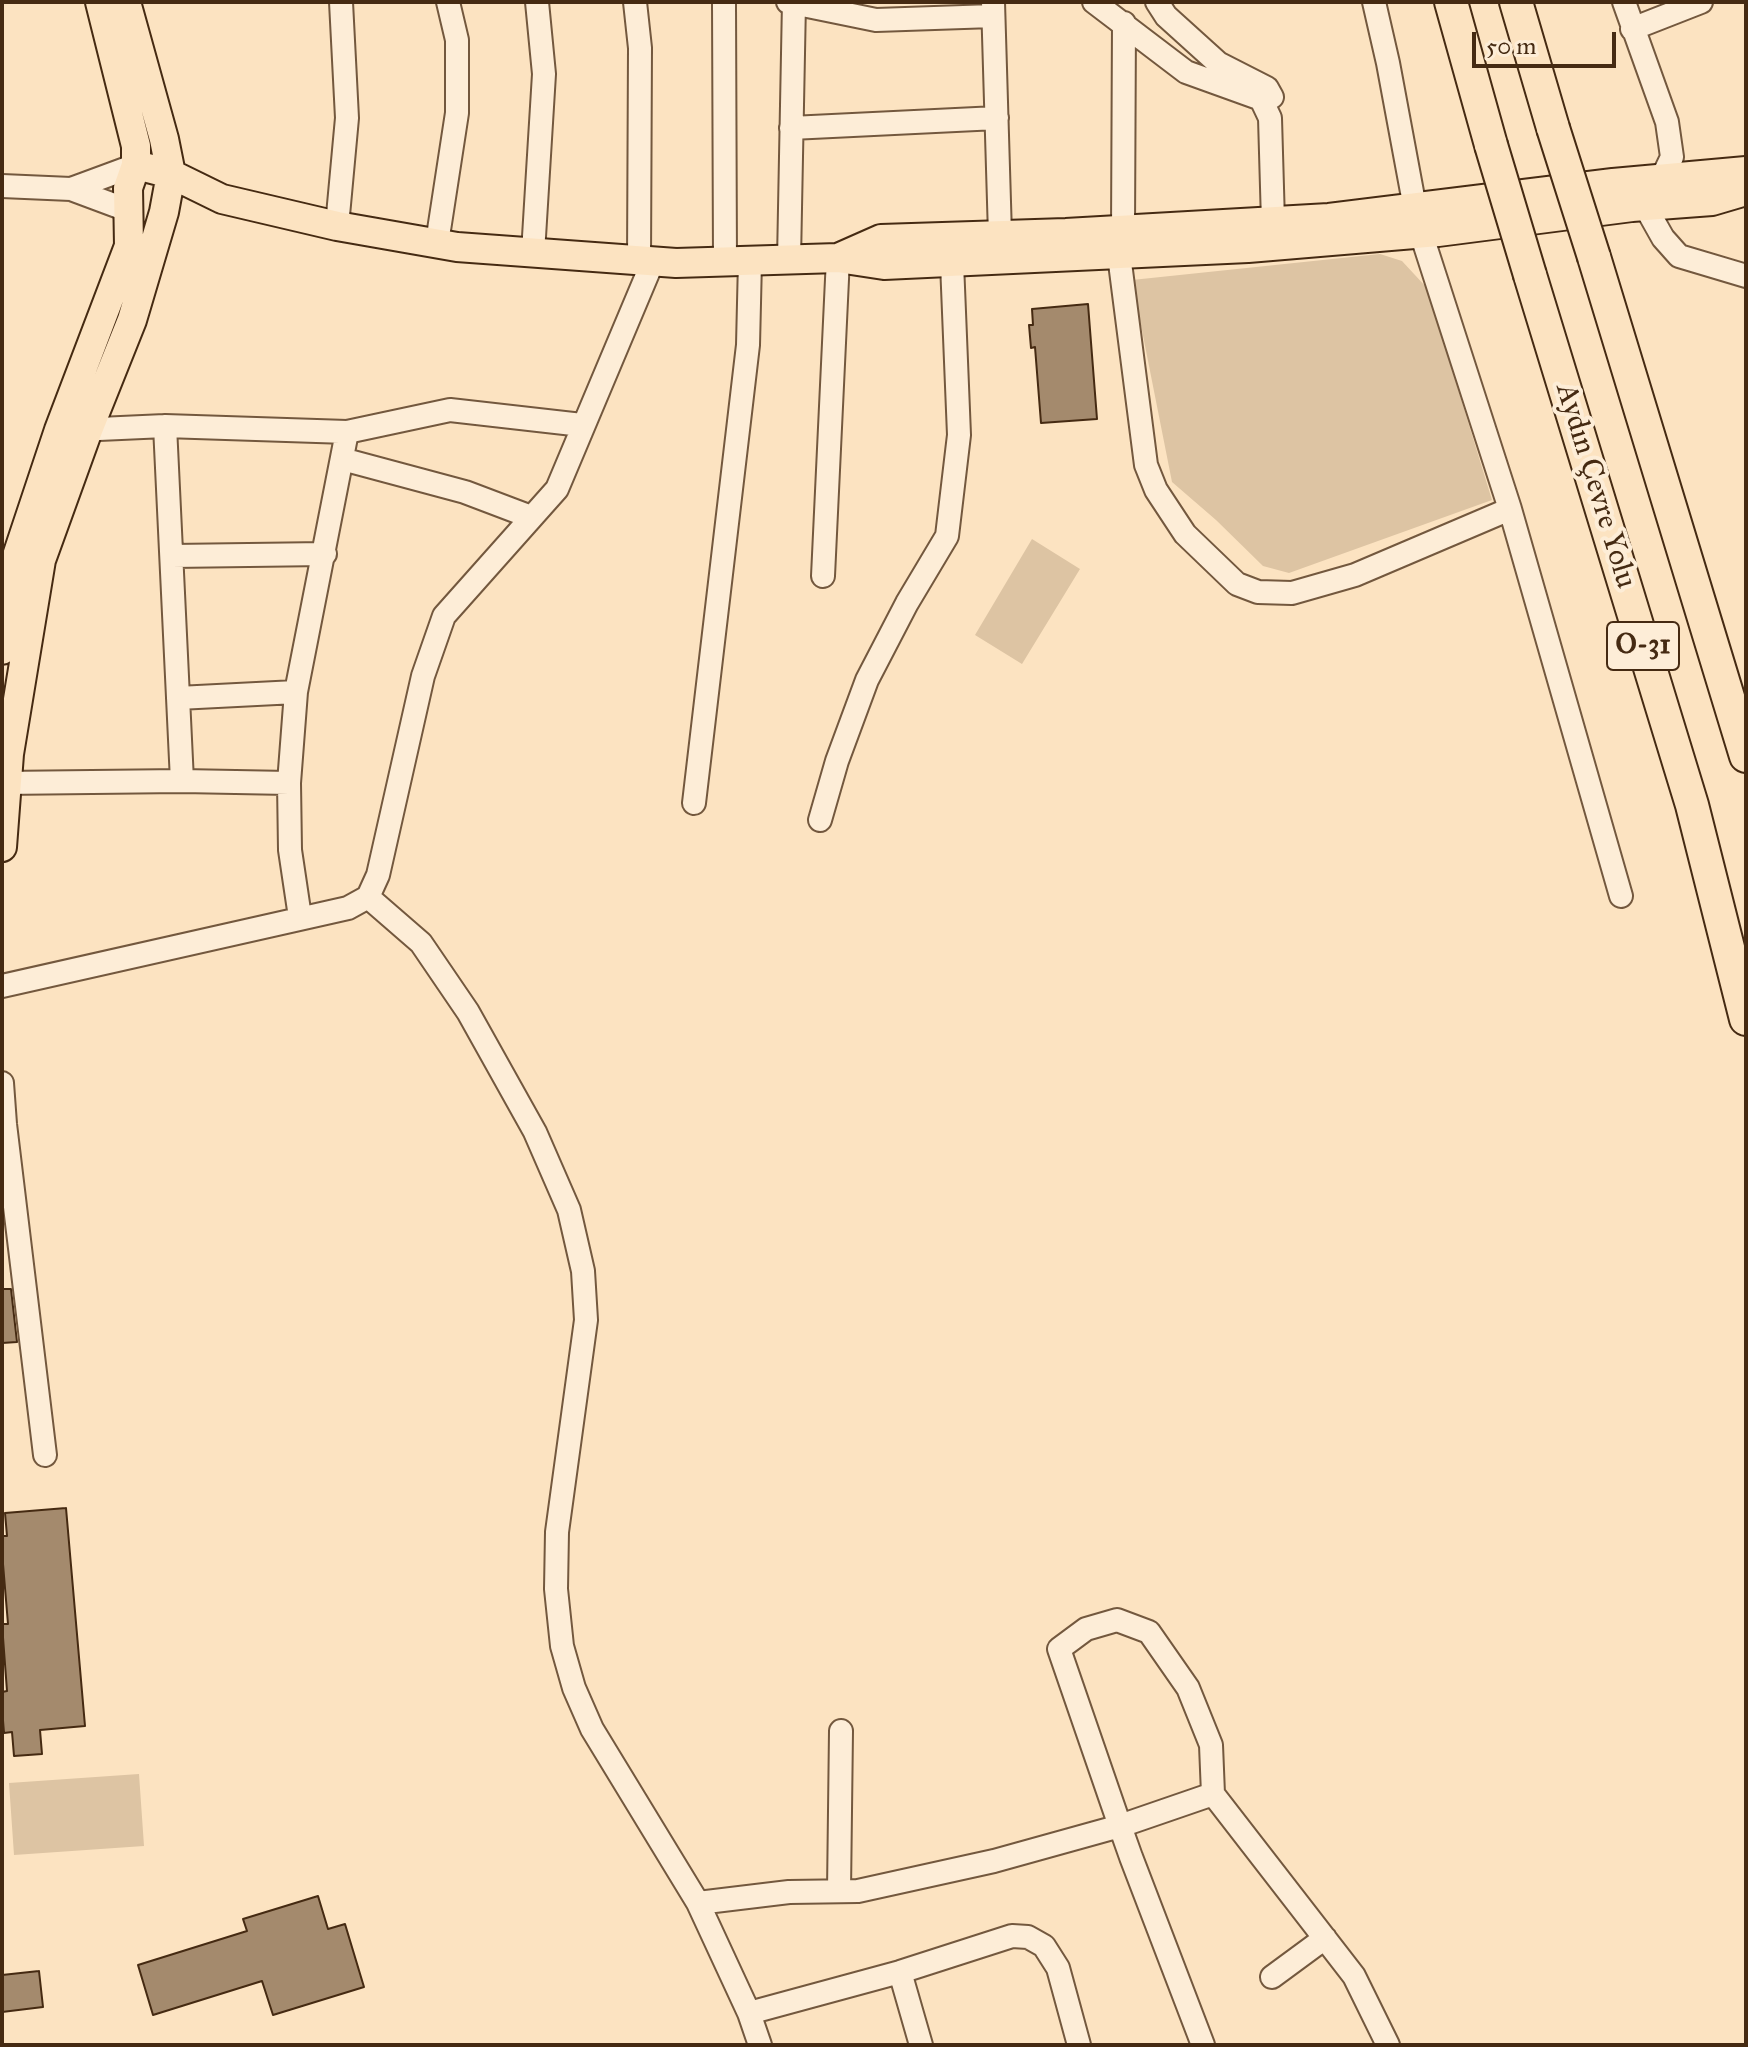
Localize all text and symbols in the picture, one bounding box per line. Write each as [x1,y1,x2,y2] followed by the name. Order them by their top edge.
[1476,16,1620,66] scale bar
[1486,31,1536,61] text: 50 m
[1547,379,1643,593] street label: Aydın Çevre Yolu
[1607,622,1679,670] road number: O-31

